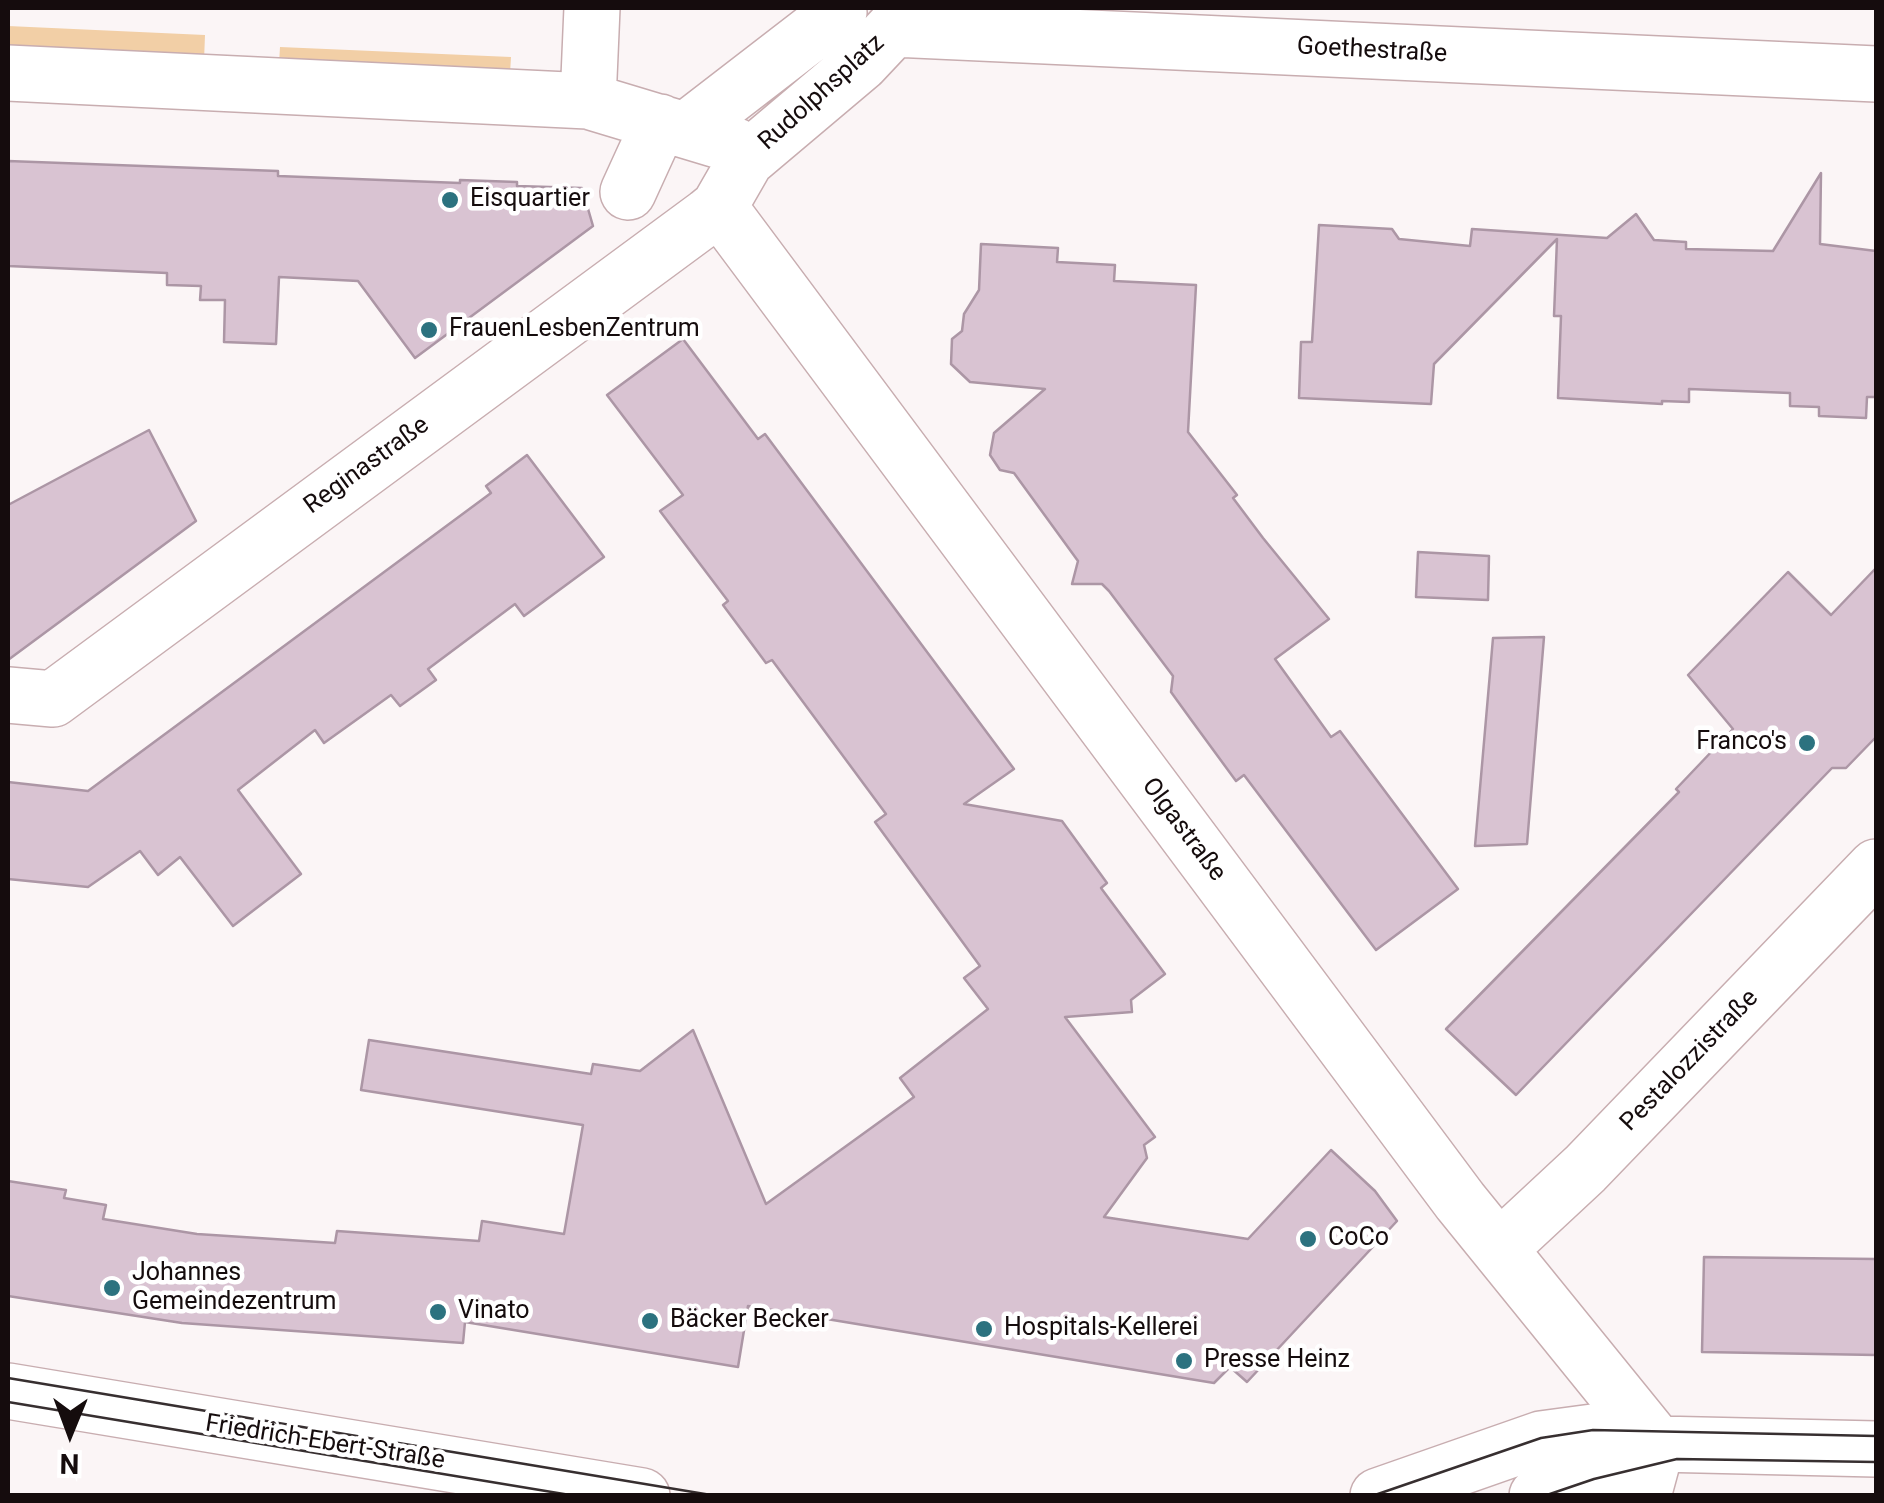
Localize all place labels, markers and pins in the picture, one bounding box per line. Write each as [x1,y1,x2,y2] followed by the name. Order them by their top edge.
[470,185,590,215] place label: Eisquartier
[439,189,461,211] marker: Eisquartier
[449,315,700,345] place label: FrauenLesbenZentrum
[418,319,440,341] marker: FrauenLesbenZentrum
[1696,728,1787,758] place label: Franco's
[1796,732,1818,754] marker: Franco's
[1328,1224,1389,1254] place label: CoCo
[1297,1228,1319,1250] marker: CoCo
[132,1259,336,1318] place label: Johannes Gemeindezentrum
[101,1277,123,1299] marker: Johannes Gemeindezentrum
[458,1297,530,1327] place label: Vinato
[427,1301,449,1323] marker: Vinato
[670,1306,829,1336] place label: Bäcker Becker
[639,1310,661,1332] marker: Bäcker Becker
[1004,1314,1198,1344] place label: Hospitals-Kellerei
[973,1318,995,1340] marker: Hospitals-Kellerei
[1204,1346,1350,1376] place label: Presse Heinz
[1173,1350,1195,1372] marker: Presse Heinz

